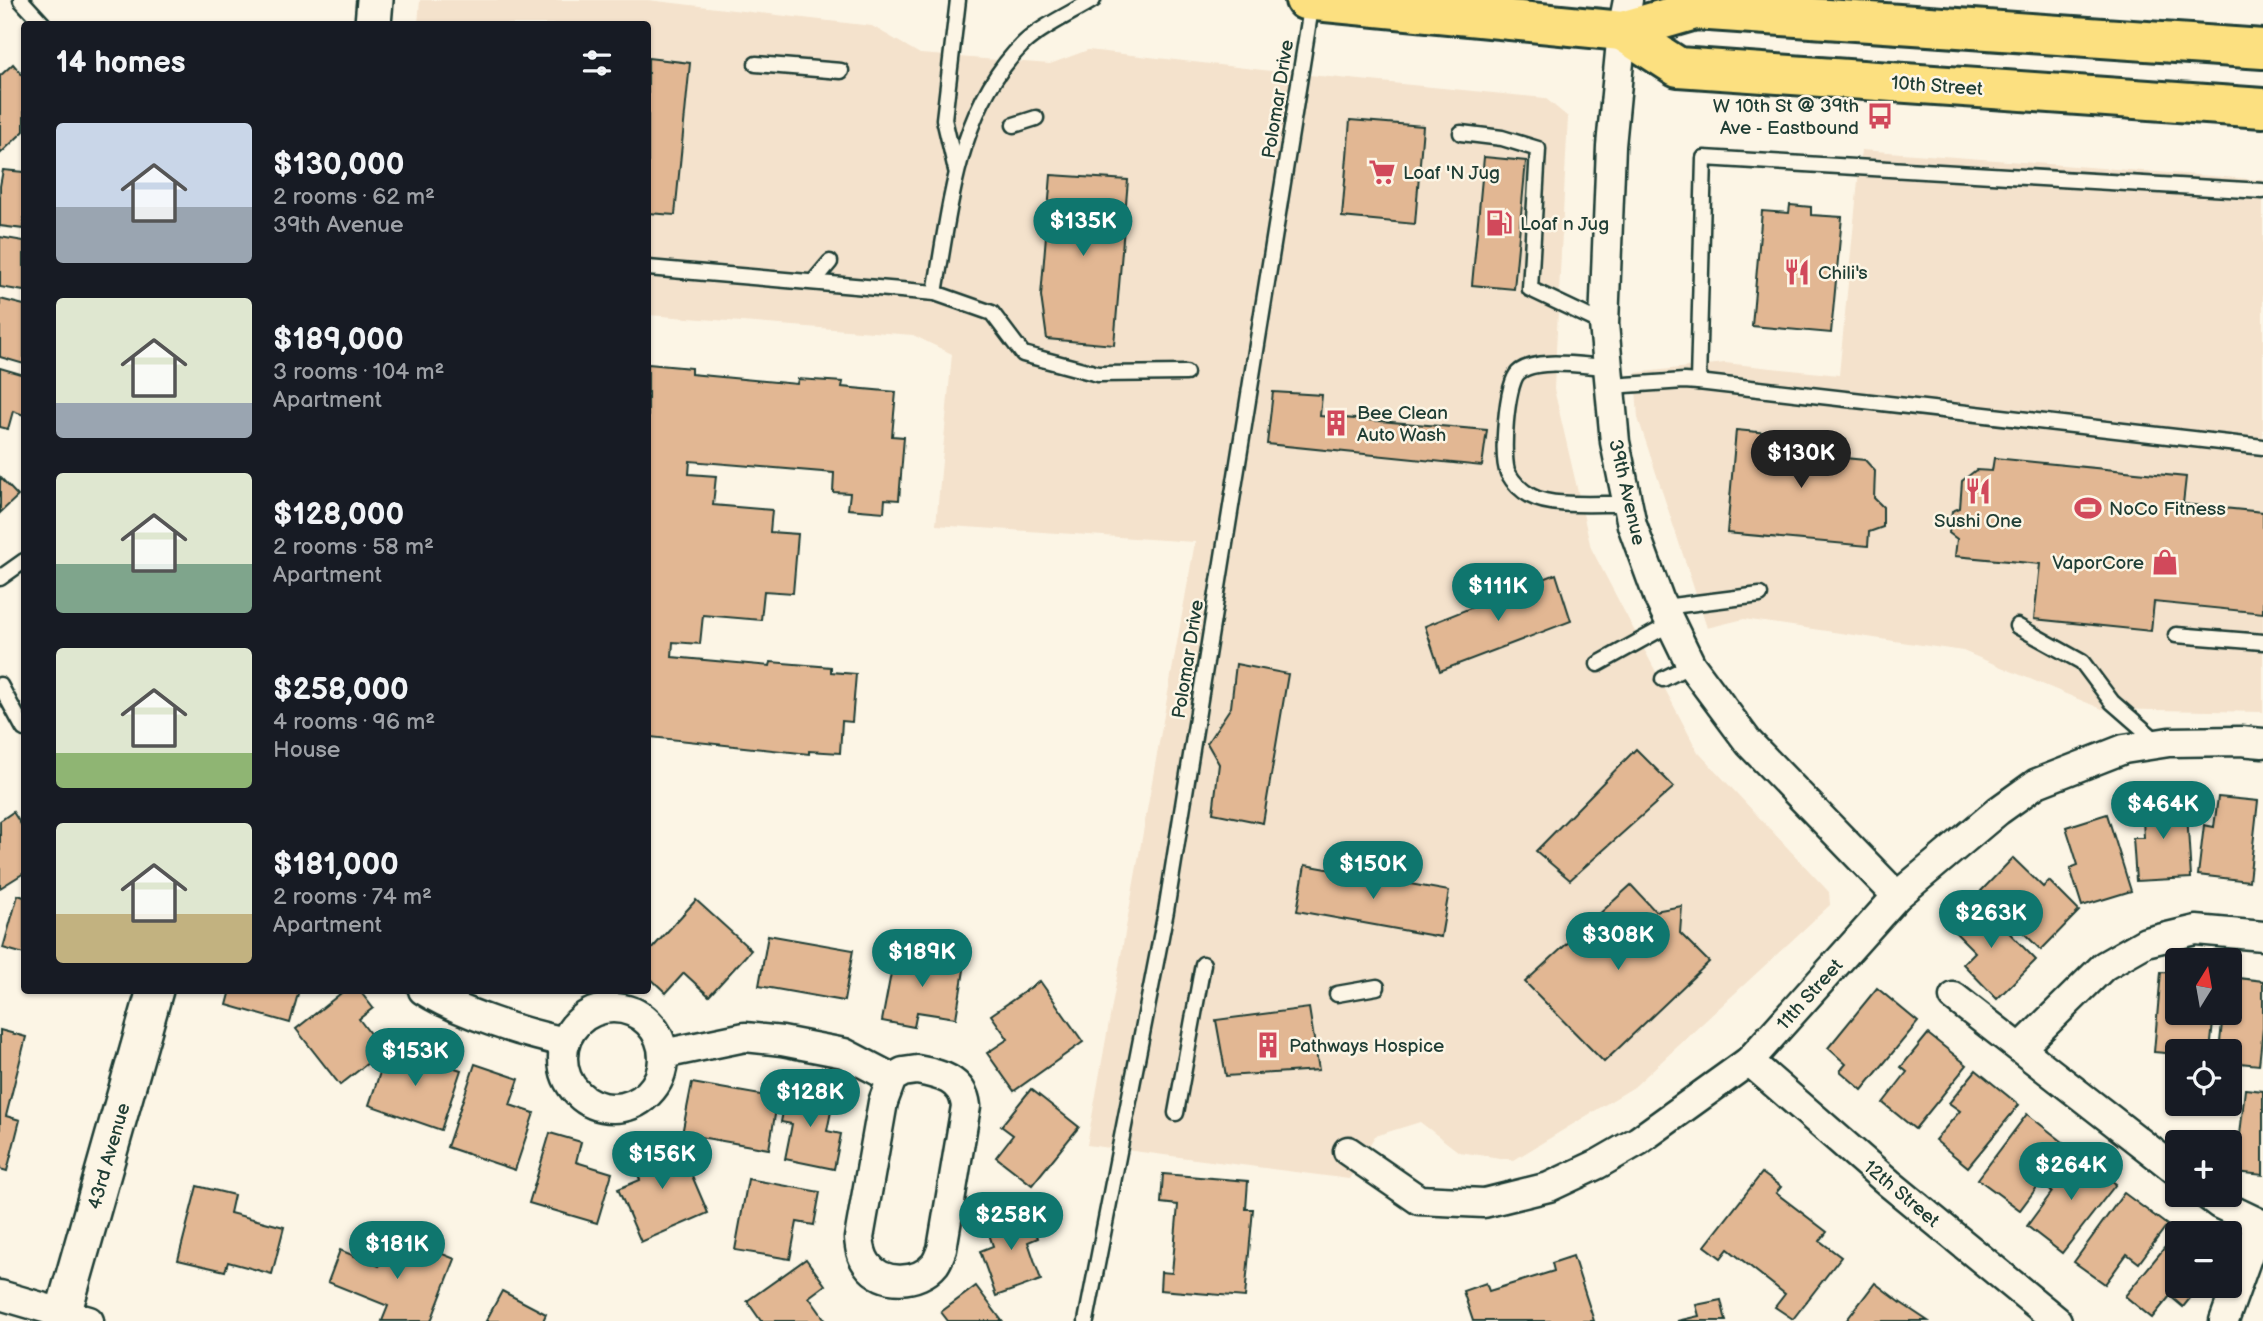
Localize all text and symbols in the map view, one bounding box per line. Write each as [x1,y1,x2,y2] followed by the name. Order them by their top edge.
[1258,38,1299,160] street label: Polomar Drive
[578,44,616,82] icon: filters
[56,45,185,81] text: 14 homes
[1890,72,1984,101] street label: 10th Street
[1713,95,1859,140] place label: W 10th St @ 39th Ave - Eastbound
[1865,101,1895,131] bus stop icon: W 10th St @ 39th Ave - Eastbound
[273,147,404,183] text: $130,000
[112,151,196,235] icon: home
[1367,157,1397,187] supermarket icon: Loaf 'N Jug
[1403,162,1500,185] place label: Loaf 'N Jug
[273,183,435,211] text: 2 rooms · 62 m²
[1034,198,1132,258] pin: $135K
[1049,207,1117,235] text: $135K
[1484,208,1514,238] fuel station icon: Loaf n Jug
[273,211,404,239] text: 39th Avenue
[1520,213,1609,236] place label: Loaf n Jug
[1782,257,1812,287] restaurant icon: Chili's
[1818,262,1868,285] place label: Chili's
[273,322,404,358] text: $189,000
[112,326,196,410] icon: home
[273,358,444,386] text: 3 rooms · 104 m²
[273,386,382,414] text: Apartment
[1357,402,1448,447] place label: Bee Clean Auto Wash
[1321,408,1351,438] building icon: Bee Clean Auto Wash
[1752,430,1850,490] pin: $130K
[1603,437,1650,547] street label: 39th Avenue
[1767,439,1835,467] text: $130K
[1963,476,1993,506] restaurant icon: Sushi One
[2073,493,2103,523] sports icon: NoCo Fitness
[273,497,404,533] text: $128,000
[2109,498,2226,521] place label: NoCo Fitness
[112,501,196,585] icon: home
[1934,510,2022,533] place label: Sushi One
[273,533,434,561] text: 2 rooms · 58 m²
[2150,547,2180,577] shop icon: VaporCore
[2052,552,2144,575] place label: VaporCore
[273,561,382,589] text: Apartment
[1449,564,1547,623] pin: $111K
[1468,572,1528,600] text: $111K
[1168,598,1209,720] street label: Polomar Drive
[273,672,409,708] text: $258,000
[112,676,196,760] icon: home
[273,708,435,736] text: 4 rooms · 96 m²
[273,736,340,764] text: House
[2114,782,2212,841] pin: $464K
[2127,790,2199,818] text: $464K
[1324,842,1422,901] pin: $150K
[273,847,399,883] text: $181,000
[1339,850,1407,878] text: $150K
[112,851,196,935] icon: home
[273,883,432,911] text: 2 rooms · 74 m²
[1942,890,2040,950] pin: $263K
[1955,899,2027,927] text: $263K
[273,911,382,939] text: Apartment
[1569,912,1667,972] pin: $308K
[1582,921,1654,949] text: $308K
[873,930,971,989] pin: $189K
[888,938,956,966] text: $189K
[2165,948,2242,1026] north arrow
[2165,948,2242,1298] map controls
[1772,955,1848,1035] street label: 11th Street
[366,1028,464,1088] pin: $153K
[1253,1030,1283,1060] building icon: Pathways Hospice
[1289,1035,1444,1058] place label: Pathways Hospice
[381,1037,449,1065] text: $153K
[2165,1039,2242,1116] button: locate
[761,1070,859,1129] pin: $128K
[776,1078,844,1106] text: $128K
[83,1101,136,1212] street label: 43rd Avenue
[2165,1130,2242,1207] button: +
[613,1132,711,1191] pin: $156K
[628,1140,696,1168] text: $156K
[2022,1142,2120,1202] pin: $264K
[2035,1151,2107,1179] text: $264K
[1858,1156,1944,1233] street label: 12th Street
[962,1192,1060,1252] pin: $258K
[975,1201,1047,1229] text: $258K
[2165,1221,2242,1298] button: −
[348,1222,446,1281] pin: $181K
[365,1230,429,1258] text: $181K

